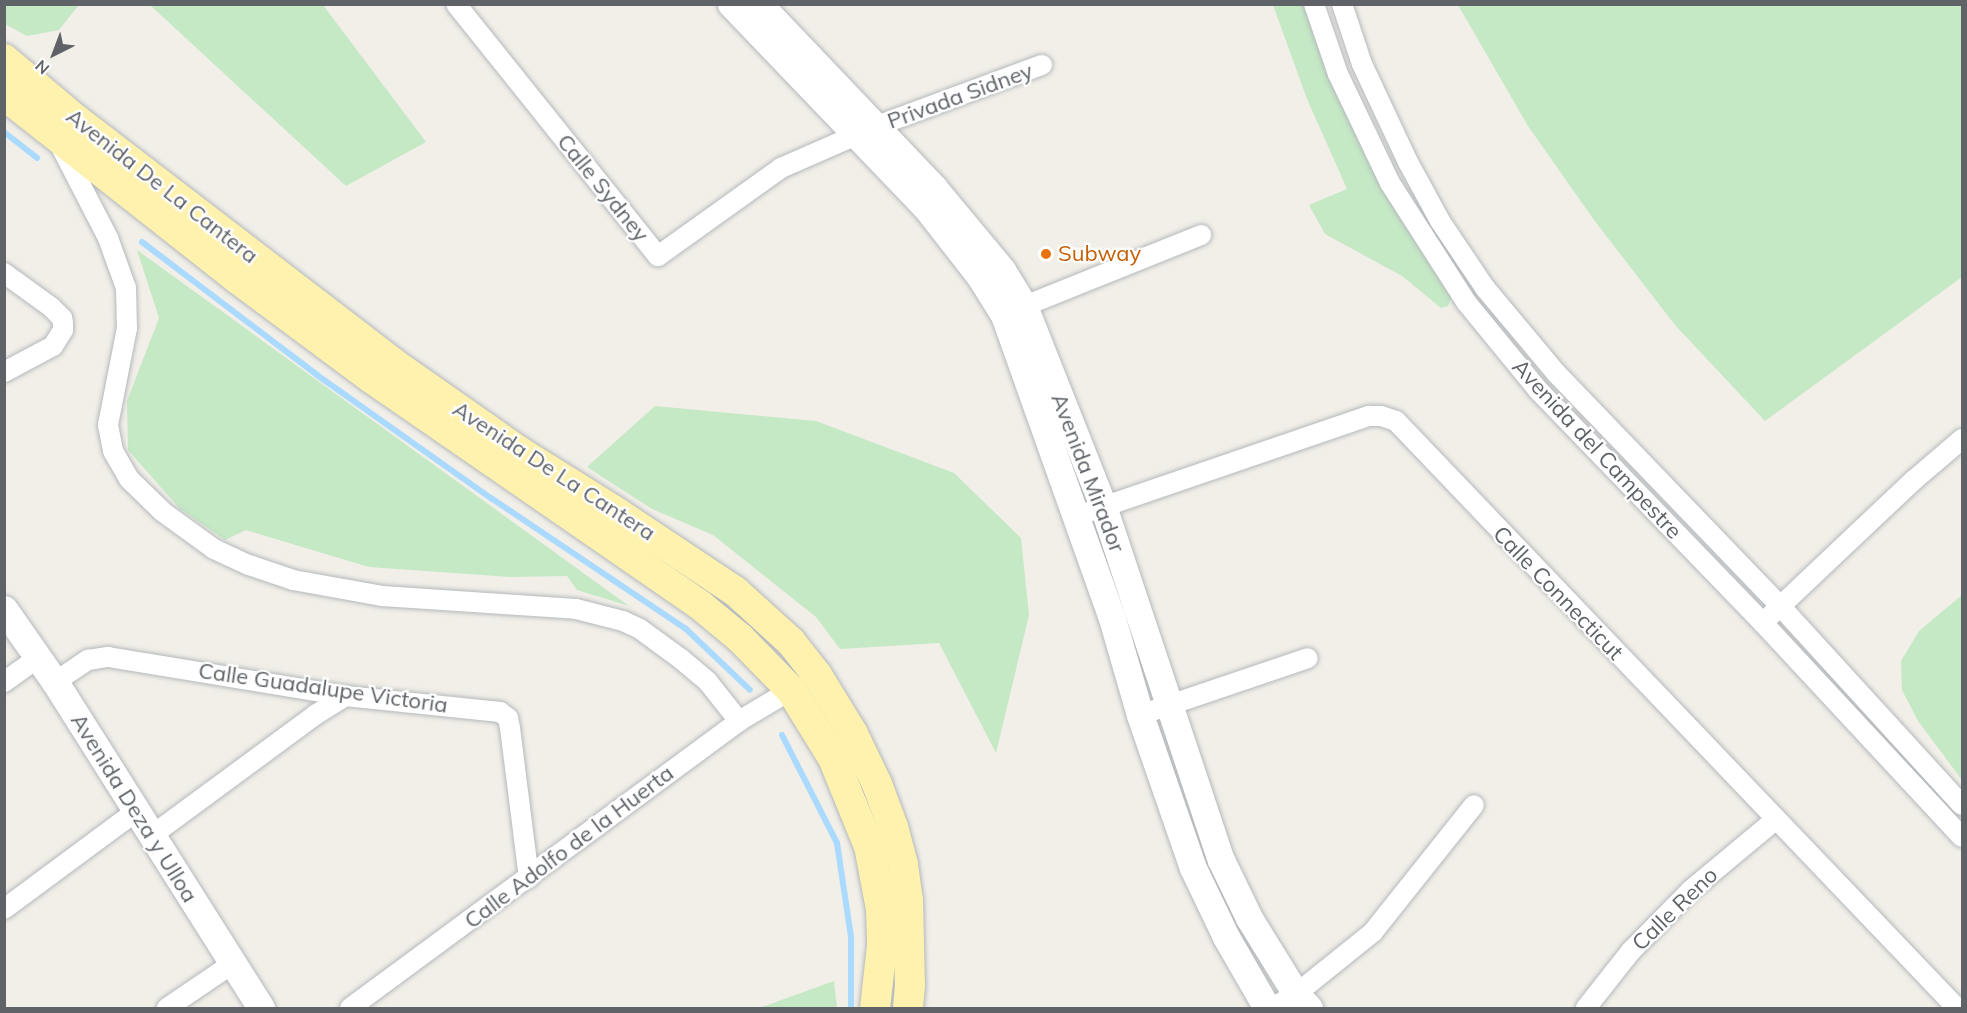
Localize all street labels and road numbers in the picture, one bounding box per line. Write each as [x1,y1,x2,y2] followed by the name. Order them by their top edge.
[884,57,1036,135] street label: Privada Sidney
[61,103,263,269] street label: Avenida De La Cantera
[552,129,654,247] street label: Calle Sydney
[1507,354,1687,544] street label: Avenida del Campestre
[1046,390,1130,556] street label: Avenida Mirador
[448,396,660,546] street label: Avenida De La Cantera
[1487,521,1629,665] street label: Calle Connecticut
[197,657,449,719] street label: Calle Guadalupe Victoria
[65,709,203,907] street label: Avenida Deza y Ulloa
[459,760,679,934] street label: Calle Adolfo de la Huerta
[1627,862,1723,956] street label: Calle Reno

